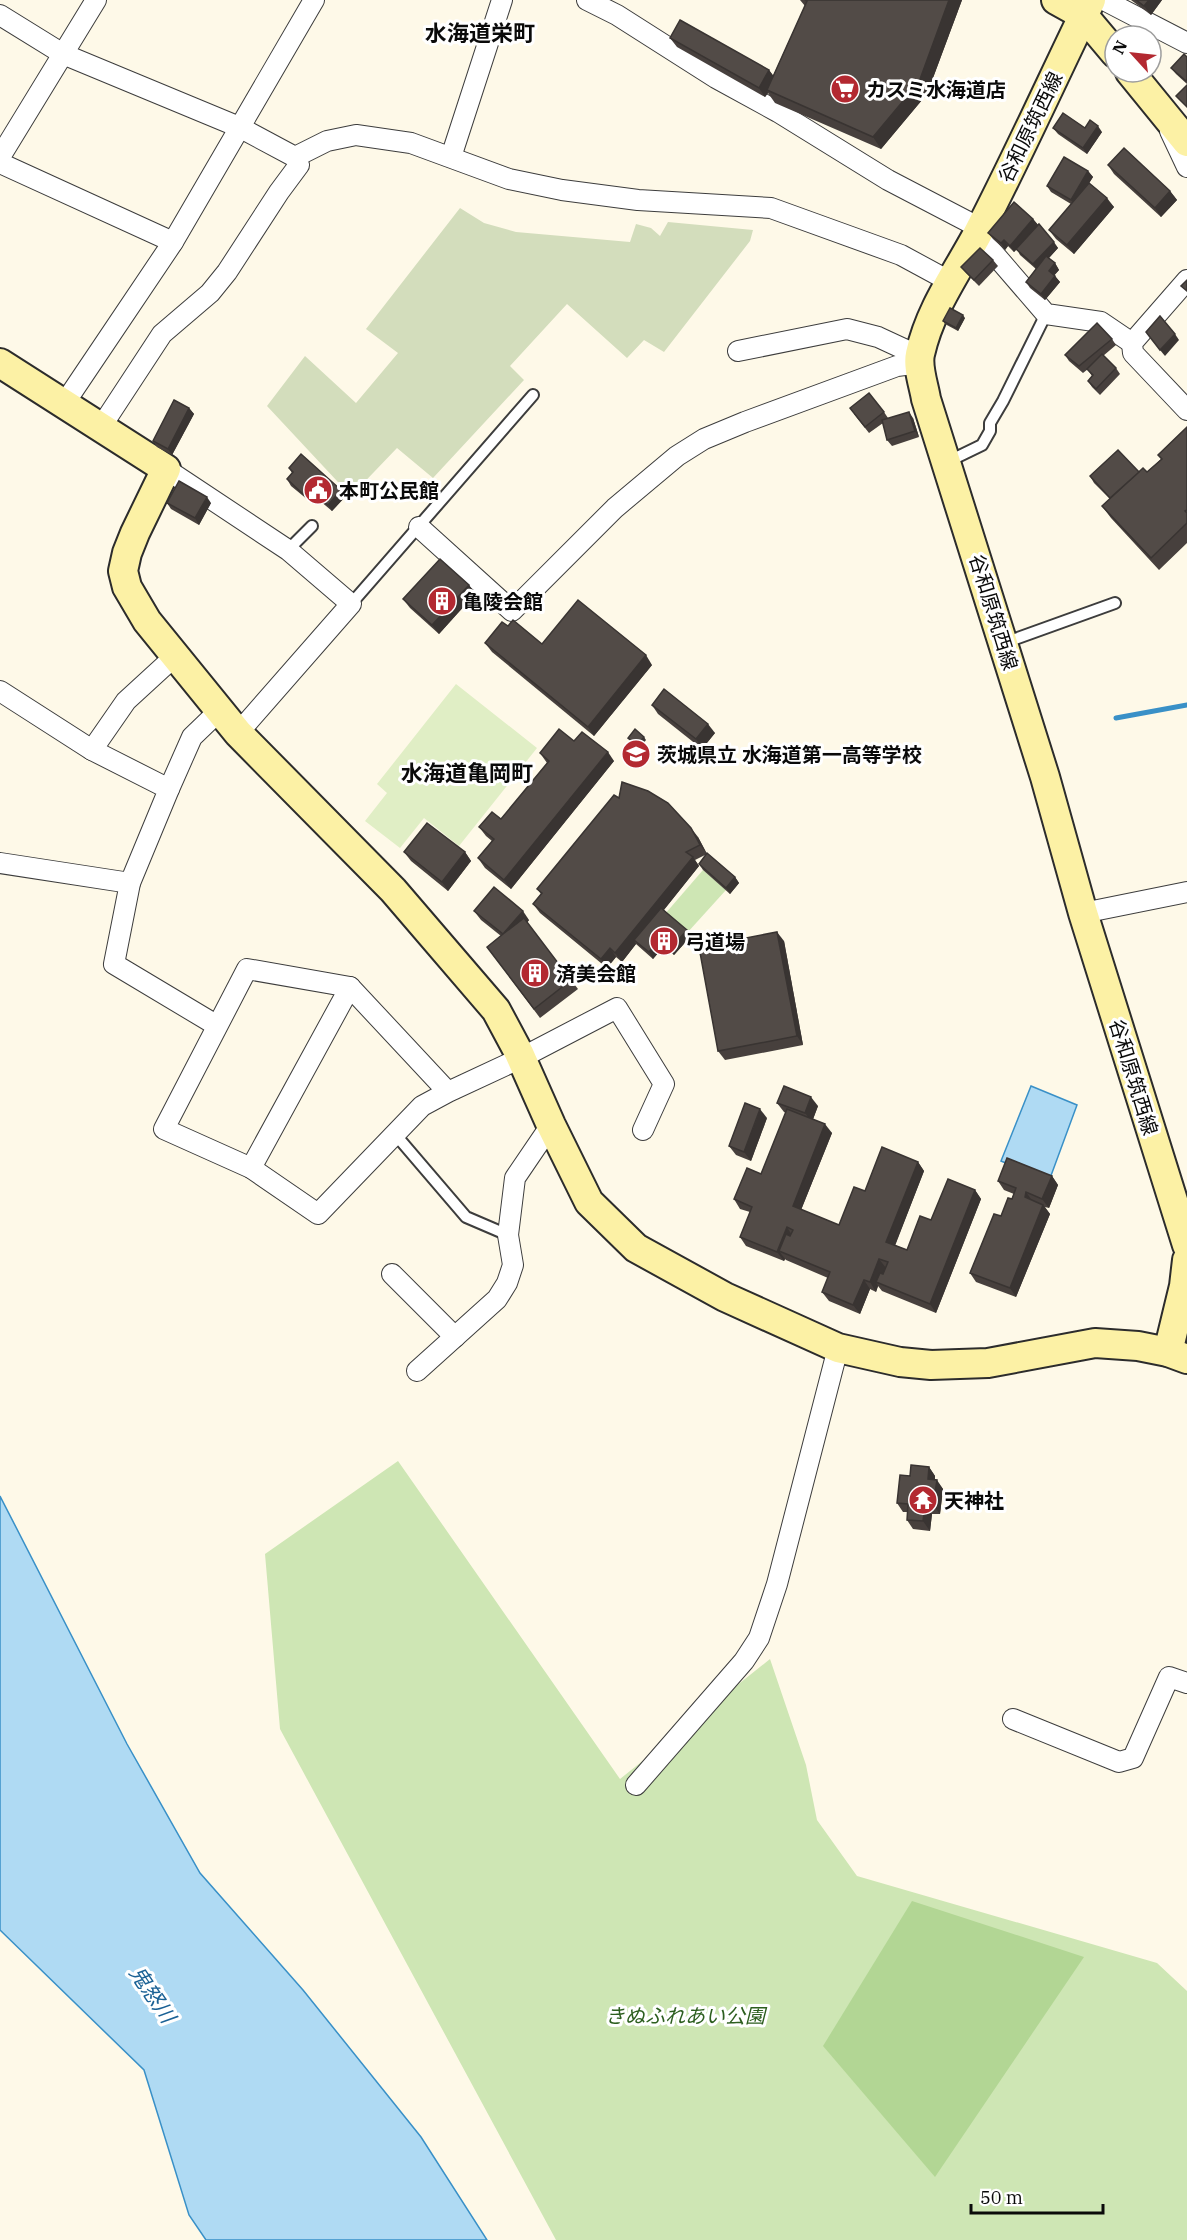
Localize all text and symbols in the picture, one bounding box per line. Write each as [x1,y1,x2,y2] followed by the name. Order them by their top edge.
[425,18,535,47] district label: 水海道栄町
[1103,24,1163,84] north arrow
[1108,37,1131,57] text: N
[992,67,1068,187] street label: 谷和原筑西線
[829,73,861,105] supermarket icon: カスミ水海道店
[866,76,1006,103] place label: カスミ水海道店
[302,474,334,506] public building icon: 本町公民館
[339,477,439,504] place label: 本町公民館
[964,551,1024,673] street label: 谷和原筑西線
[426,585,458,617] building icon: 亀陵会館
[463,588,543,615] place label: 亀陵会館
[620,738,652,770] school or university icon: 茨城県立 水海道第一高等学校
[657,741,922,768] place label: 茨城県立 水海道第一高等学校
[401,758,533,787] district label: 水海道亀岡町
[648,925,680,957] building icon: 弓道場
[685,928,745,955] place label: 弓道場
[519,957,551,989] building icon: 済美会館
[556,960,636,987] place label: 済美会館
[1104,1016,1164,1138] street label: 谷和原筑西線
[907,1484,939,1516] temple icon: 天神社
[944,1487,1004,1514] place label: 天神社
[124,1960,183,2030] water label: 鬼怒川
[605,2002,768,2029] park label: きぬふれあい公園
[971,2177,1103,2215] scale bar
[980,2186,1023,2209] text: 50 m

